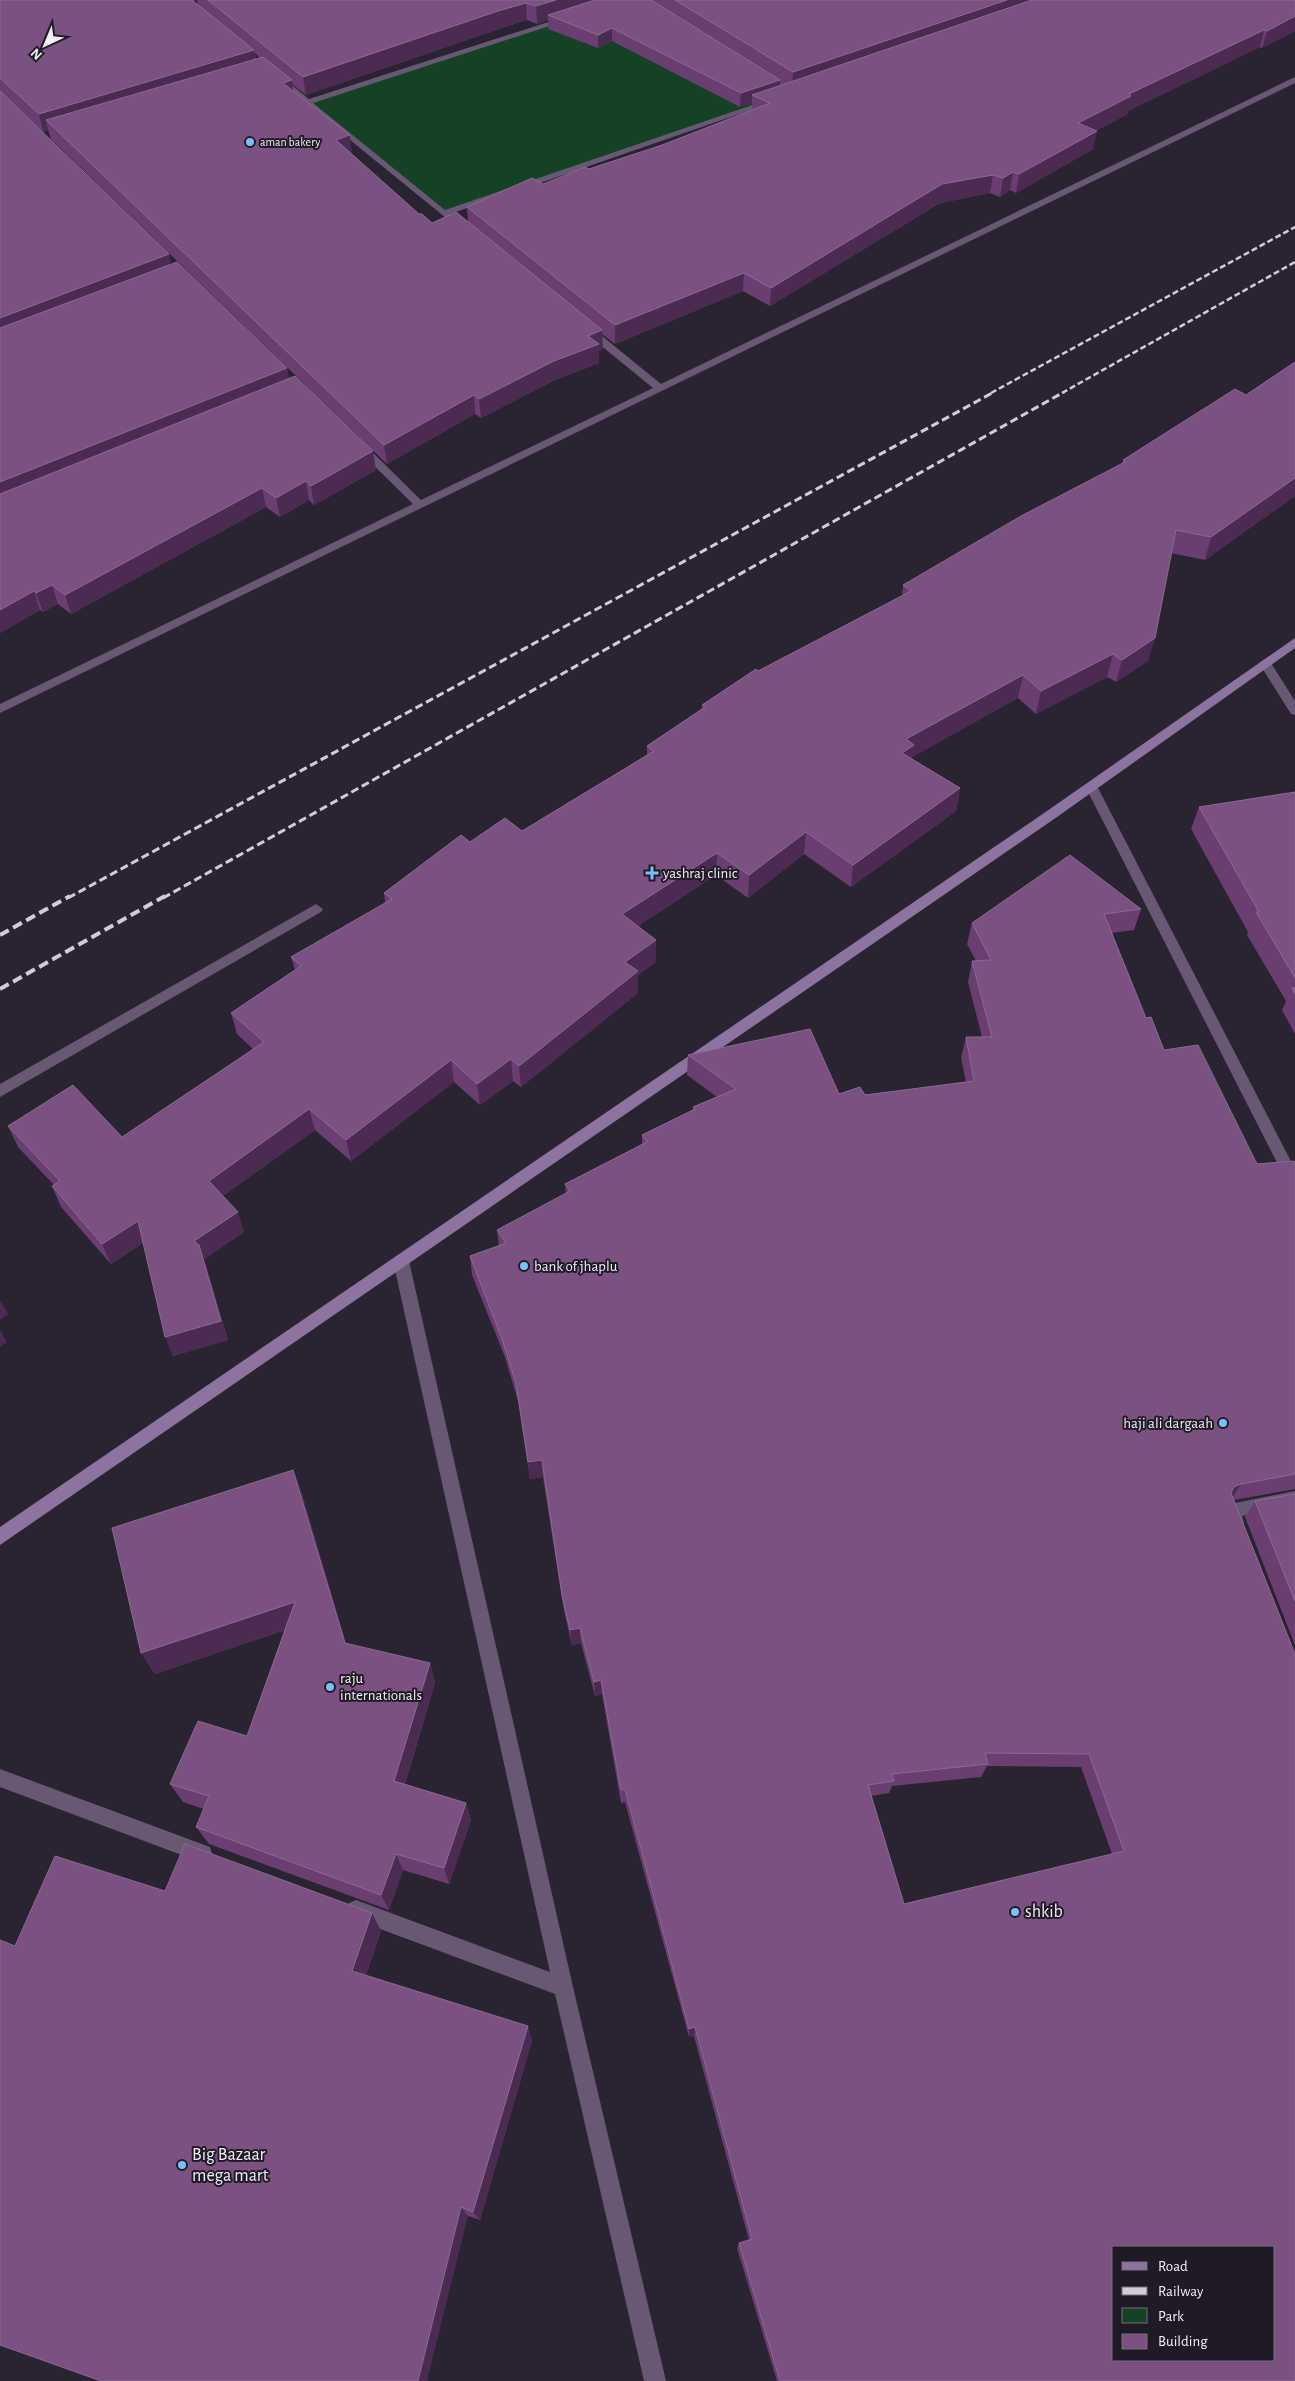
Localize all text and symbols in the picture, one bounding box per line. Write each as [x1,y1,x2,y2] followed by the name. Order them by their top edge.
[20,20,70,70] north arrow
[28,45,45,62] text: N
[244,136,256,148] marker: aman bakery
[260,136,320,149] place label: aman bakery
[645,866,659,880] marker: yashraj clinic
[662,866,738,881] place label: yashraj clinic
[534,1259,618,1274] place label: bank of jhaplu
[518,1260,530,1272] marker: bank of jhaplu
[1123,1416,1213,1431] place label: haji ali dargaah
[1217,1417,1229,1429] marker: haji ali dargaah
[340,1671,422,1703] place label: raju internationals
[324,1681,336,1693] marker: raju internationals
[1025,1903,1063,1921] place label: shkib
[1009,1906,1021,1918] marker: shkib
[192,2146,269,2185] place label: Big Bazaar mega mart
[176,2159,188,2171] marker: Big Bazaar mega mart
[1112,2246,1275,2361] legend
[1158,2259,1188,2274] text: Road
[1158,2284,1204,2299] text: Railway
[1158,2309,1184,2324] text: Park
[1158,2334,1208,2349] text: Building

